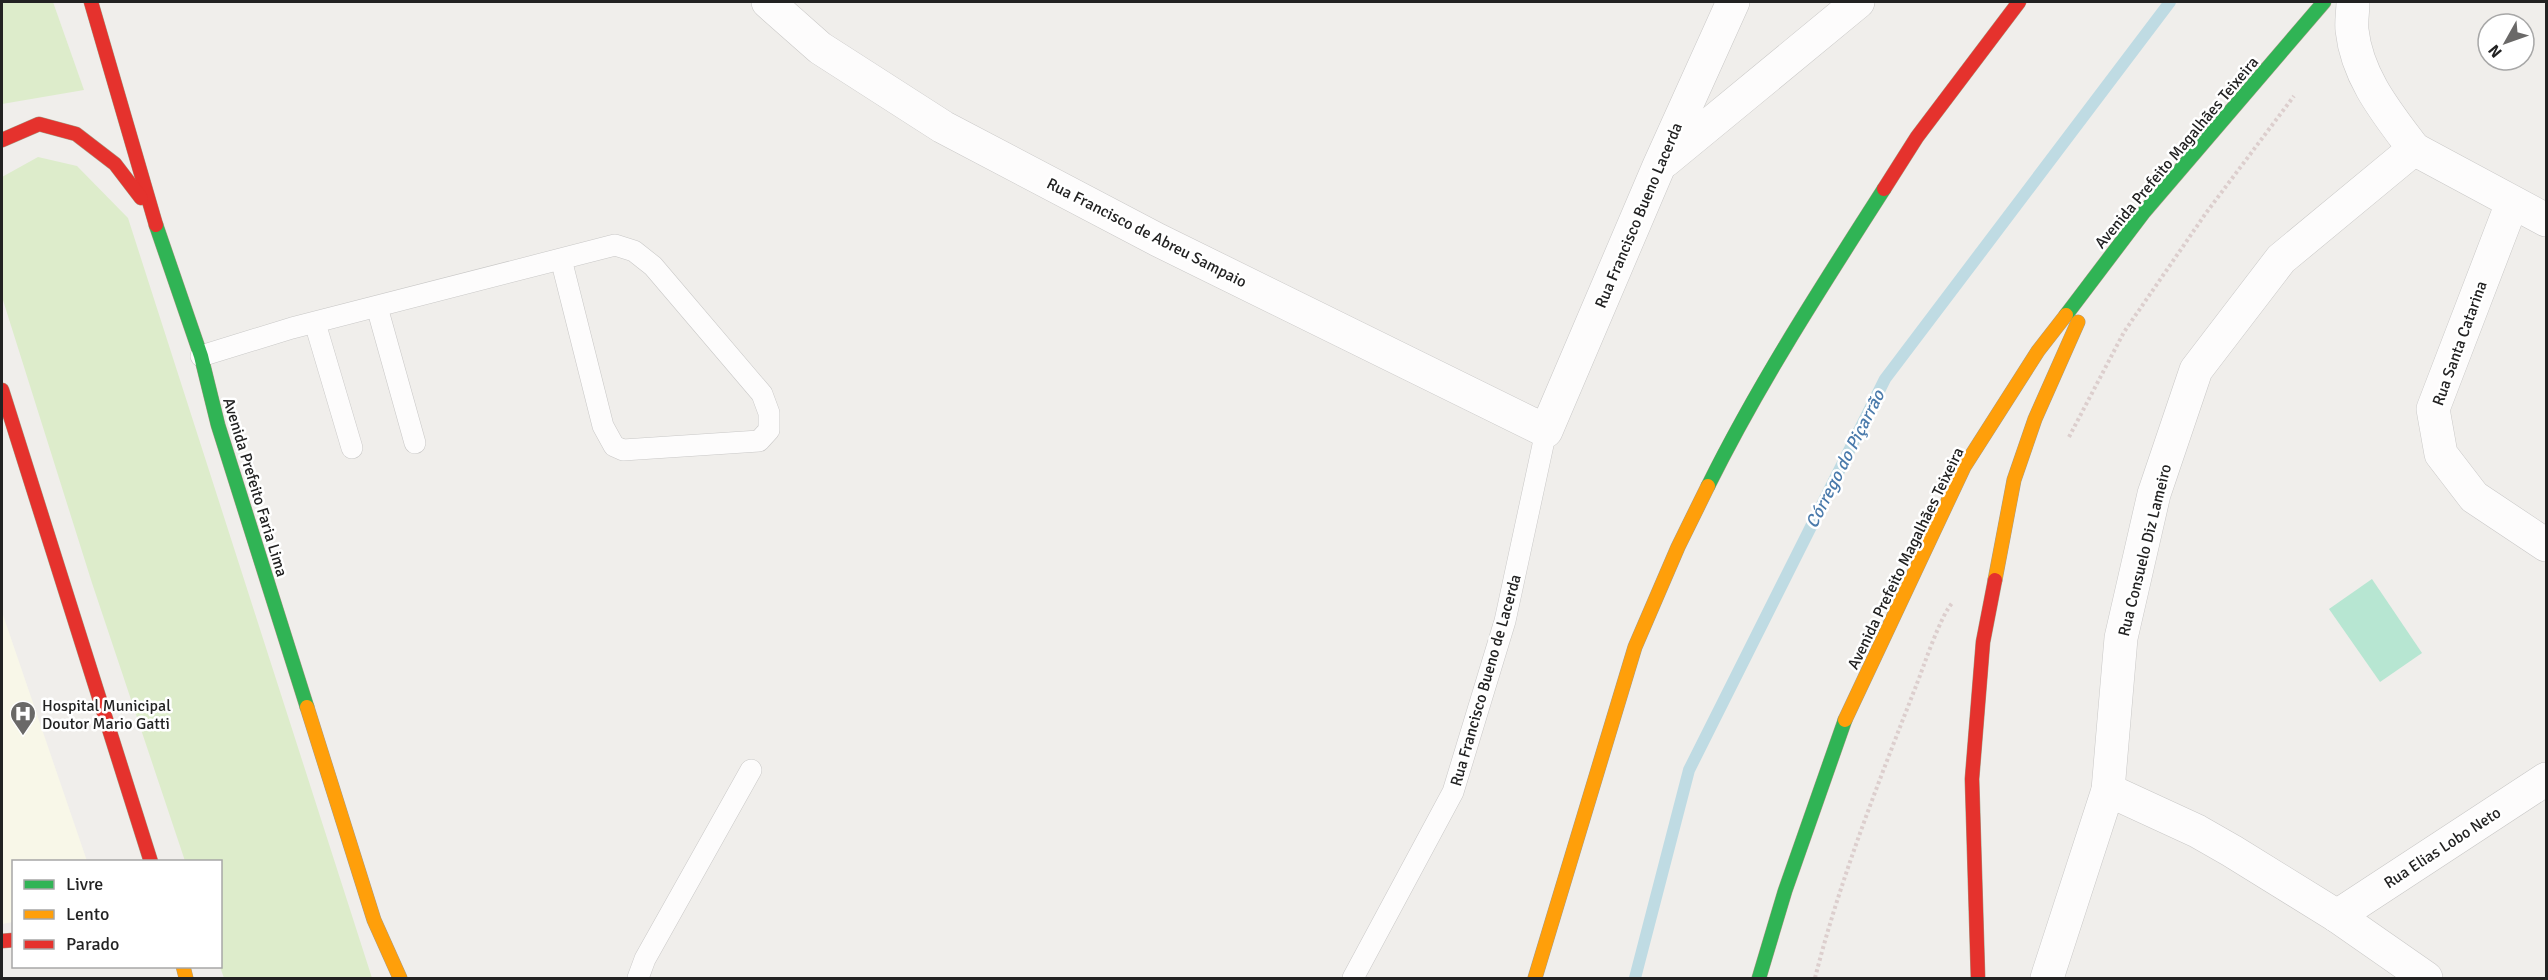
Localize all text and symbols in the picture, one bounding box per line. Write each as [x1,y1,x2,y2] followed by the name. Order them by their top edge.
[2476,12,2536,72] north arrow
[2484,40,2507,62] text: N
[2091,53,2263,253] street label: Avenida Prefeito Magalhães Teixeira
[1591,120,1687,311] street label: Rua Francisco Bueno Lacerda
[1043,174,1250,292] street label: Rua Francisco de Abreu Sampaio
[2428,278,2492,408] street label: Rua Santa Catarina
[1801,385,1890,532] water label: Córrego do Piçarrão
[218,395,292,579] street label: Avenida Prefeito Faria Lima
[1843,444,1968,673] street label: Avenida Prefeito Magalhães Teixeira
[2114,462,2176,639] street label: Rua Consuelo Diz Lameiro
[1446,572,1526,789] street label: Rua Francisco Bueno de Lacerda
[42,696,171,734] place label: Hospital Municipal Doutor Mario Gatti
[8,699,38,737] hospital icon: Hospital Municipal Doutor Mario Gatti
[2380,803,2505,893] street label: Rua Elias Lobo Neto
[12,860,222,968] legend
[66,873,103,895] text: Livre
[66,903,109,925] text: Lento
[66,933,119,955] text: Parado

